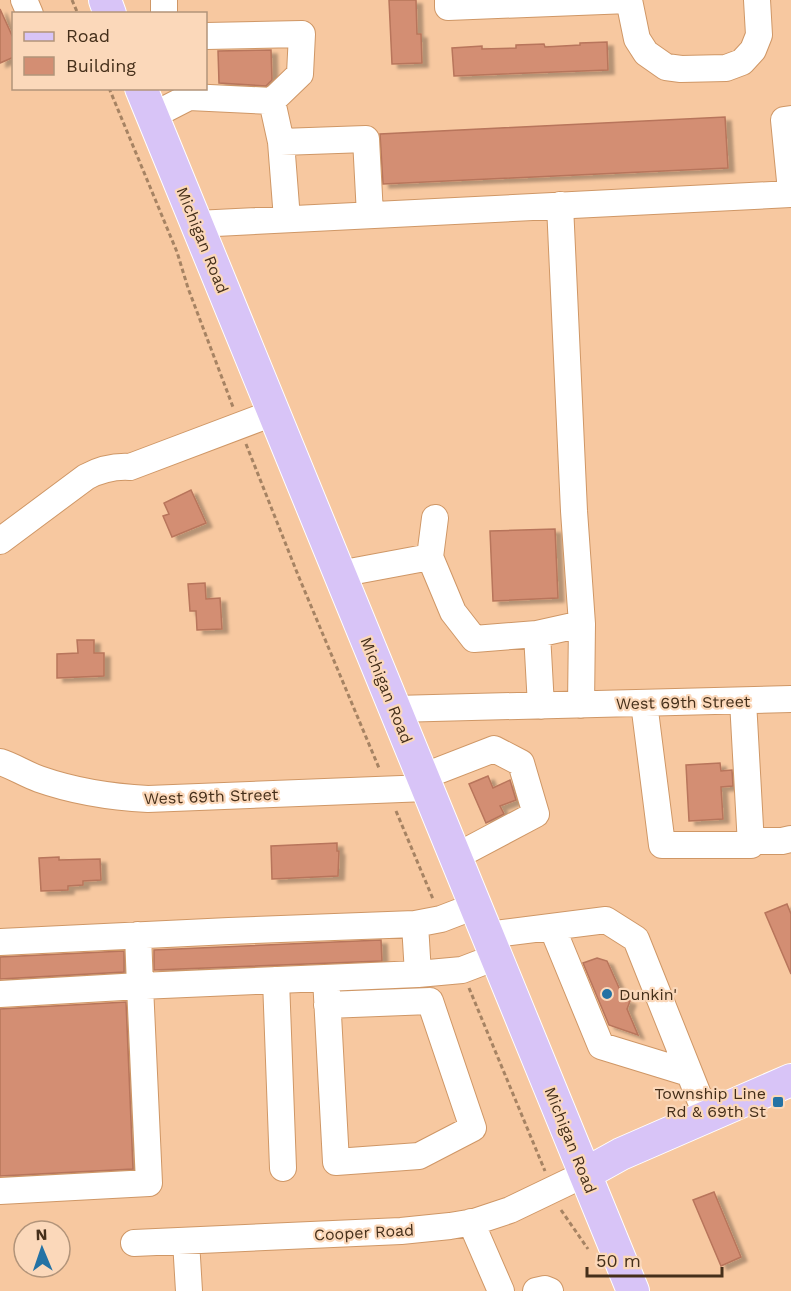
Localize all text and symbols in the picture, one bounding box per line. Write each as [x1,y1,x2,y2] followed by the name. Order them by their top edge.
[12,12,207,90] legend
[66,25,110,46] text: Road
[66,55,136,76] text: Building
[173,184,233,296] street label: Michigan Road
[357,634,417,746] street label: Michigan Road
[616,692,751,713] street label: West 69th Street
[143,785,279,808] street label: West 69th Street
[619,985,677,1004] place label: Dunkin'
[600,987,614,1001] marker: Dunkin'
[541,1084,601,1196] street label: Michigan Road
[654,1084,766,1121] place label: Township Line Rd & 69th St
[771,1095,785,1109] marker: Township Line Rd & 69th St
[12,1219,72,1279] north arrow
[314,1220,415,1245] street label: Cooper Road
[35,1225,48,1244] text: N
[587,1240,722,1278] scale bar
[596,1250,641,1271] text: 50 m

